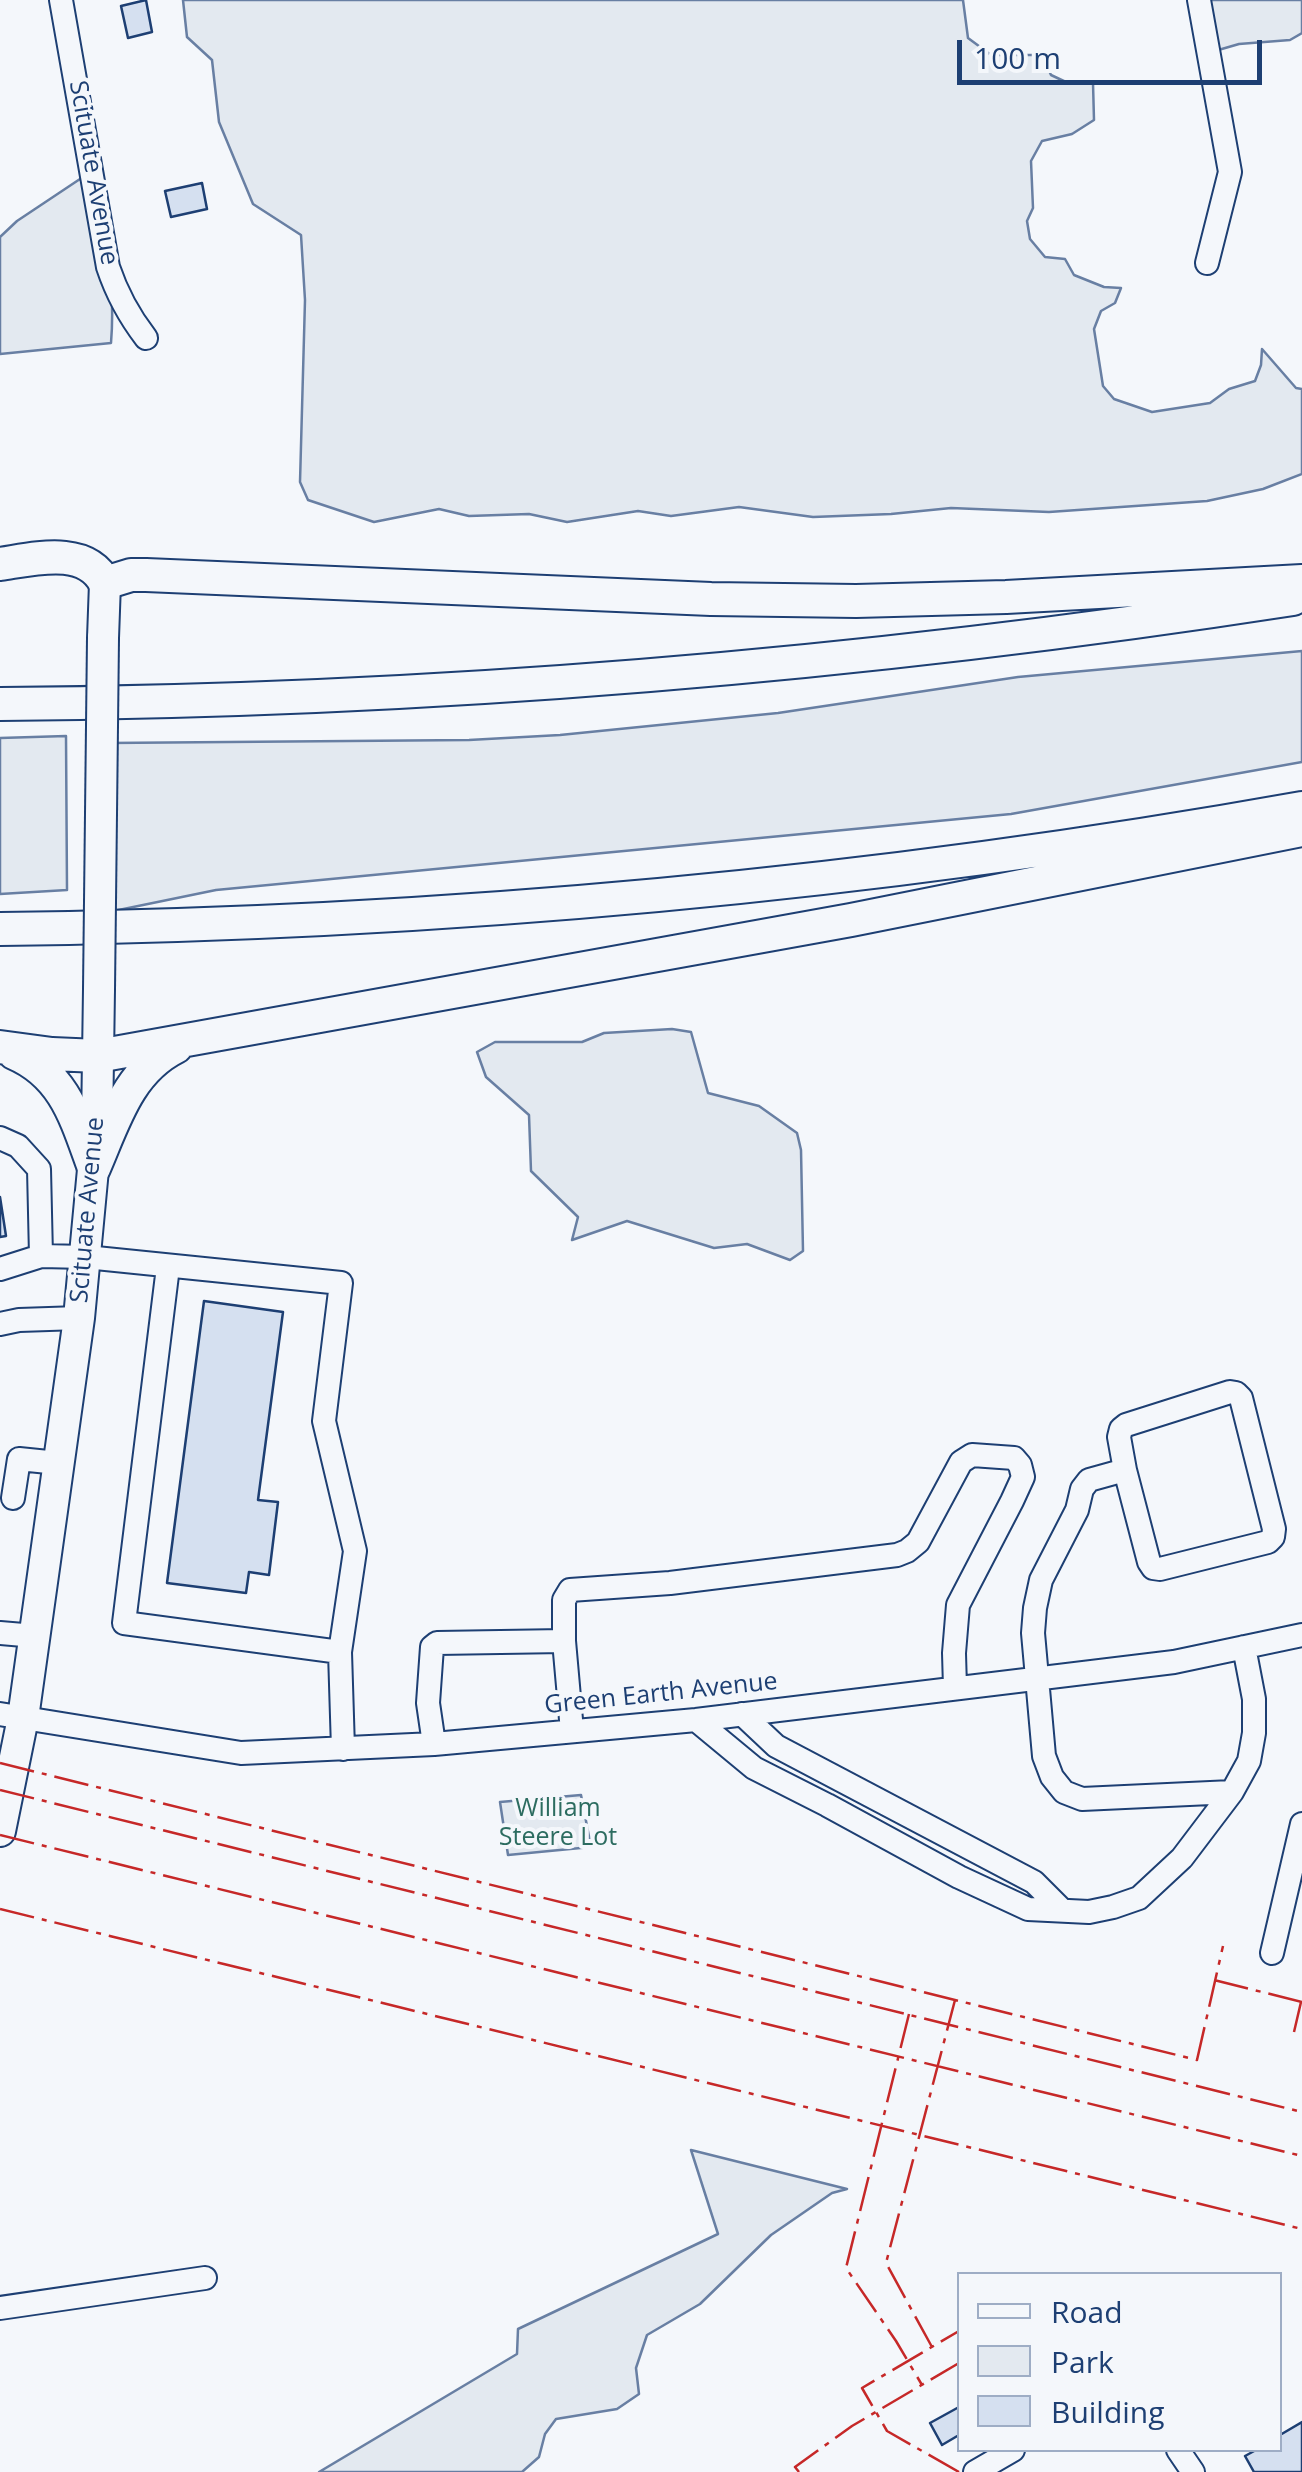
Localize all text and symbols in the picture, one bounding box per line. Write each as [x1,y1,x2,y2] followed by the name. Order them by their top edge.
[962,20,1267,82] scale bar
[974,37,1061,78] text: 100 m
[62,79,124,267] street label: Scituate Avenue
[65,1116,111,1304] street label: Scituate Avenue
[543,1667,779,1721] street label: Green Earth Avenue
[499,1794,617,1853] park label: William Steere Lot
[957,2272,1282,2452] legend
[1051,2291,1123,2332] text: Road
[1051,2341,1114,2382] text: Park
[1051,2391,1165,2432] text: Building

